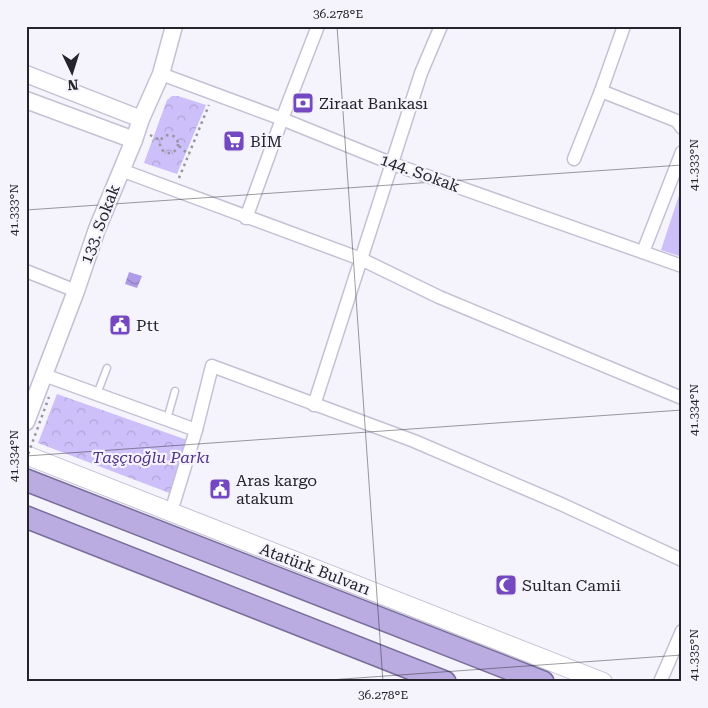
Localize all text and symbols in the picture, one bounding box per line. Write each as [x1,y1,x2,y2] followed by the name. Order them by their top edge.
[313,7,363,21] text: 36.278°E
[48,48,98,98] north arrow
[67,77,79,93] text: N
[291,91,315,115] bank icon: Ziraat Bankası
[319,94,428,113] place label: Ziraat Bankası
[222,129,246,153] supermarket icon: BİM
[250,132,282,151] place label: BİM
[687,139,701,191] text: 41.333°N
[378,150,462,196] street label: 144. Sokak
[76,182,124,266] street label: 133. Sokak
[7,184,21,236] text: 41.333°N
[108,313,132,337] public building icon: Ptt
[136,316,159,335] place label: Ptt
[687,384,701,436] text: 41.334°N
[7,430,21,482] text: 41.334°N
[92,448,210,467] park label: Taşçıoğlu Parkı
[236,471,317,508] place label: Aras kargo atakum
[208,477,232,501] public building icon: Aras kargo atakum
[257,539,373,599] street label: Atatürk Bulvarı
[494,573,518,597] mosque icon: Sultan Camii
[522,576,621,595] place label: Sultan Camii
[687,629,701,681] text: 41.335°N
[358,688,408,702] text: 36.278°E

